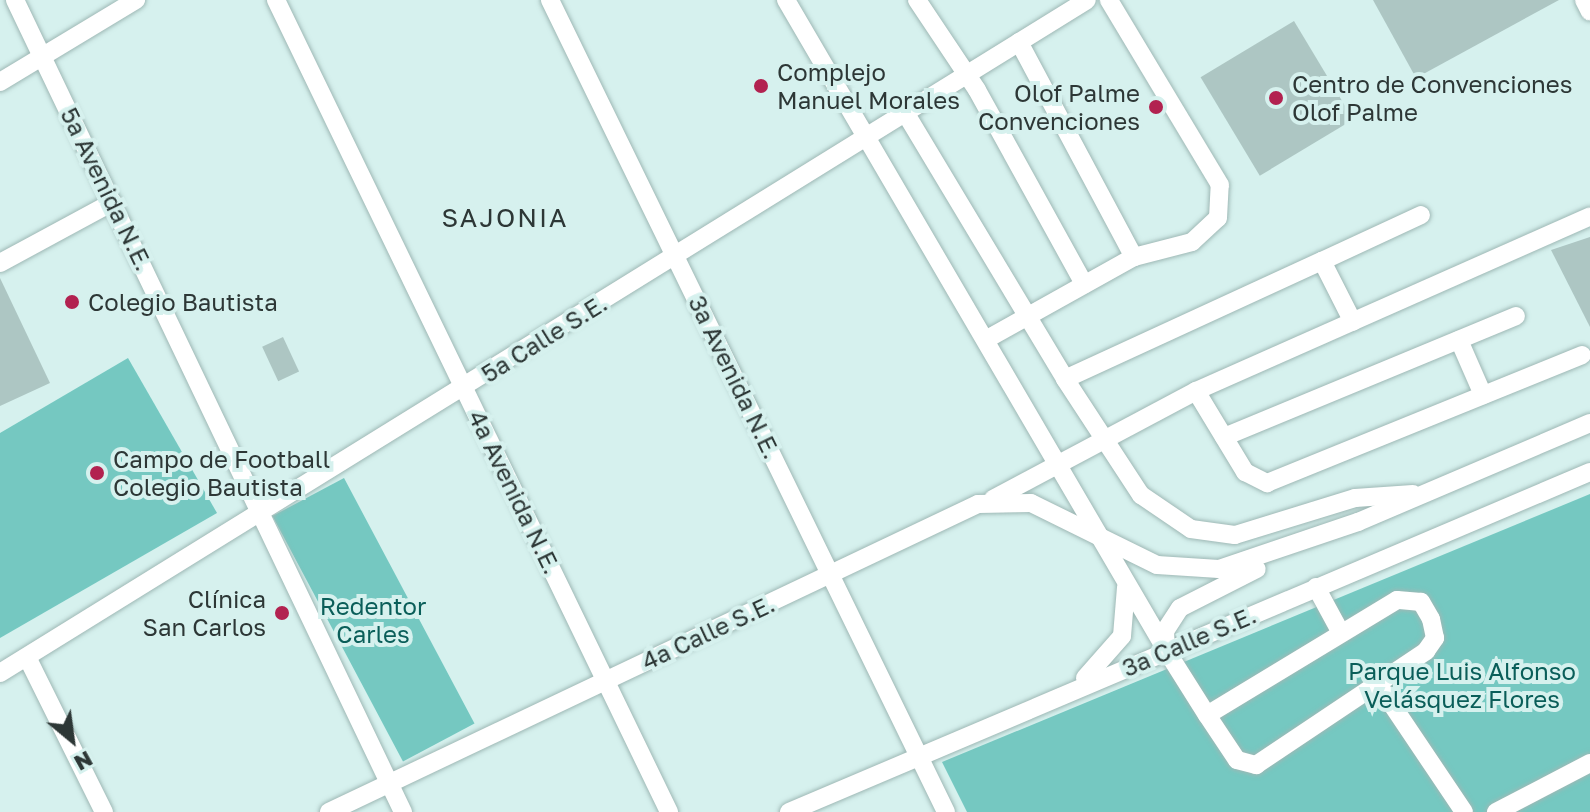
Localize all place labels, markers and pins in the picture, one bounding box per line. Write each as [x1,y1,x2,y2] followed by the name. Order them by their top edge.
[777,58,960,114] place label: Complejo Manuel Morales
[1292,70,1573,126] place label: Centro de Convenciones Olof Palme
[752,77,770,95] marker: Complejo Manuel Morales
[978,79,1140,135] place label: Olof Palme Convenciones
[1267,89,1285,107] marker: Centro de Convenciones Olof Palme
[1147,98,1165,116] marker: Olof Palme Convenciones
[88,288,278,316] place label: Colegio Bautista
[63,293,81,311] marker: Colegio Bautista
[113,445,330,501] place label: Campo de Football Colegio Bautista
[88,464,106,482] marker: Campo de Football Colegio Bautista
[143,585,266,641] place label: Clínica San Carlos
[273,604,291,622] marker: Clínica San Carlos

